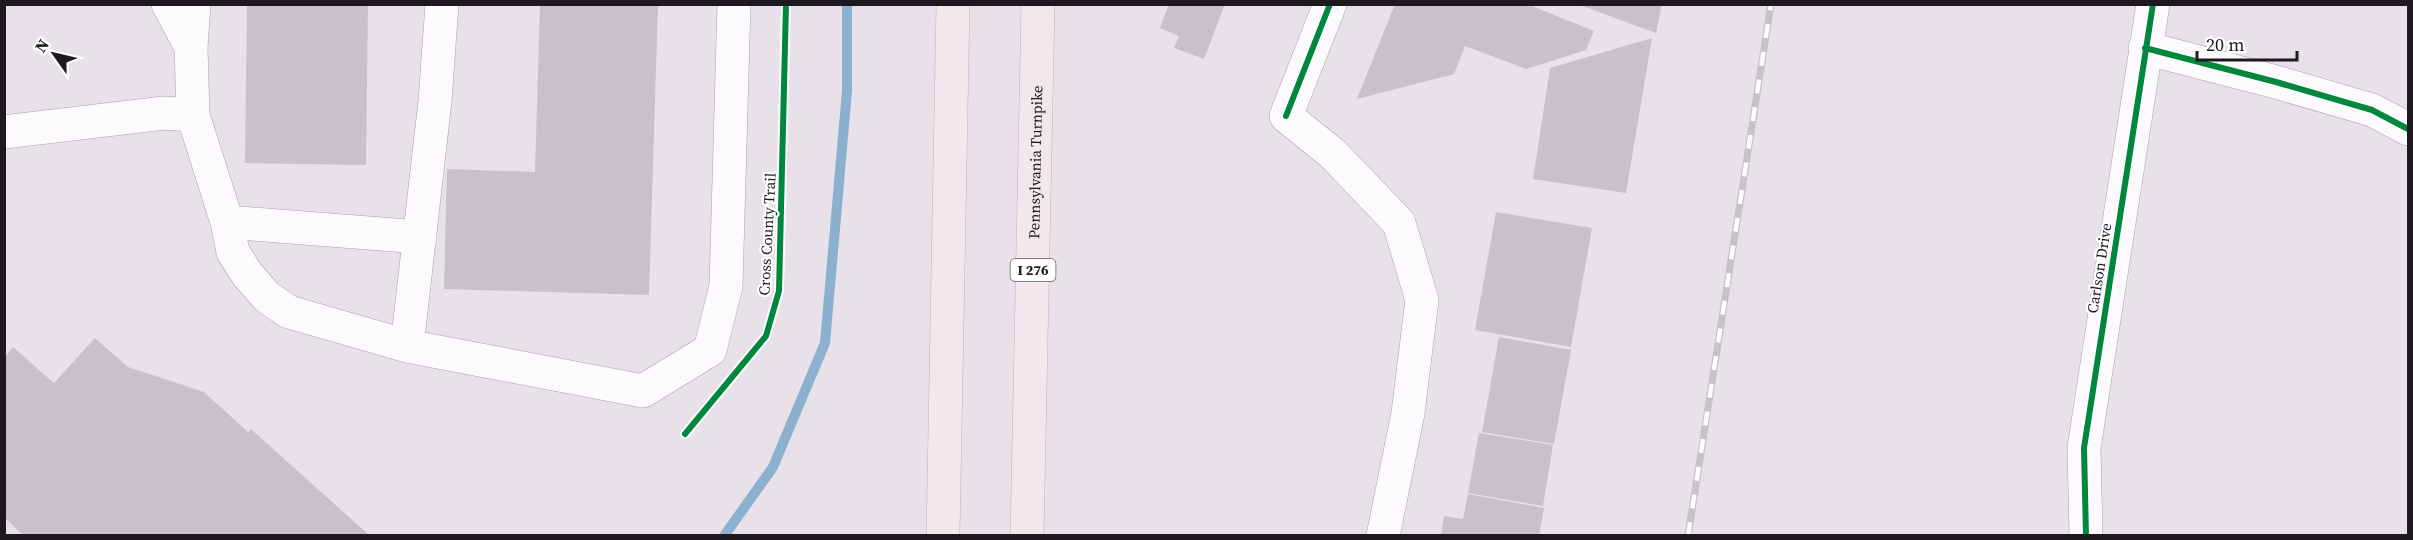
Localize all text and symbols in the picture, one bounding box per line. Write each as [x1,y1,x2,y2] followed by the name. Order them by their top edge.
[24,24,84,84] north arrow
[2197,24,2298,62] scale bar
[2206,32,2244,57] text: 20 m
[29,34,54,57] text: N
[1023,85,1047,239] street label: Pennsylvania Turnpike
[753,172,781,296] street label: Cross County Trail
[2081,221,2117,315] street label: Carlson Drive
[1010,259,1056,281] road number: I 276

